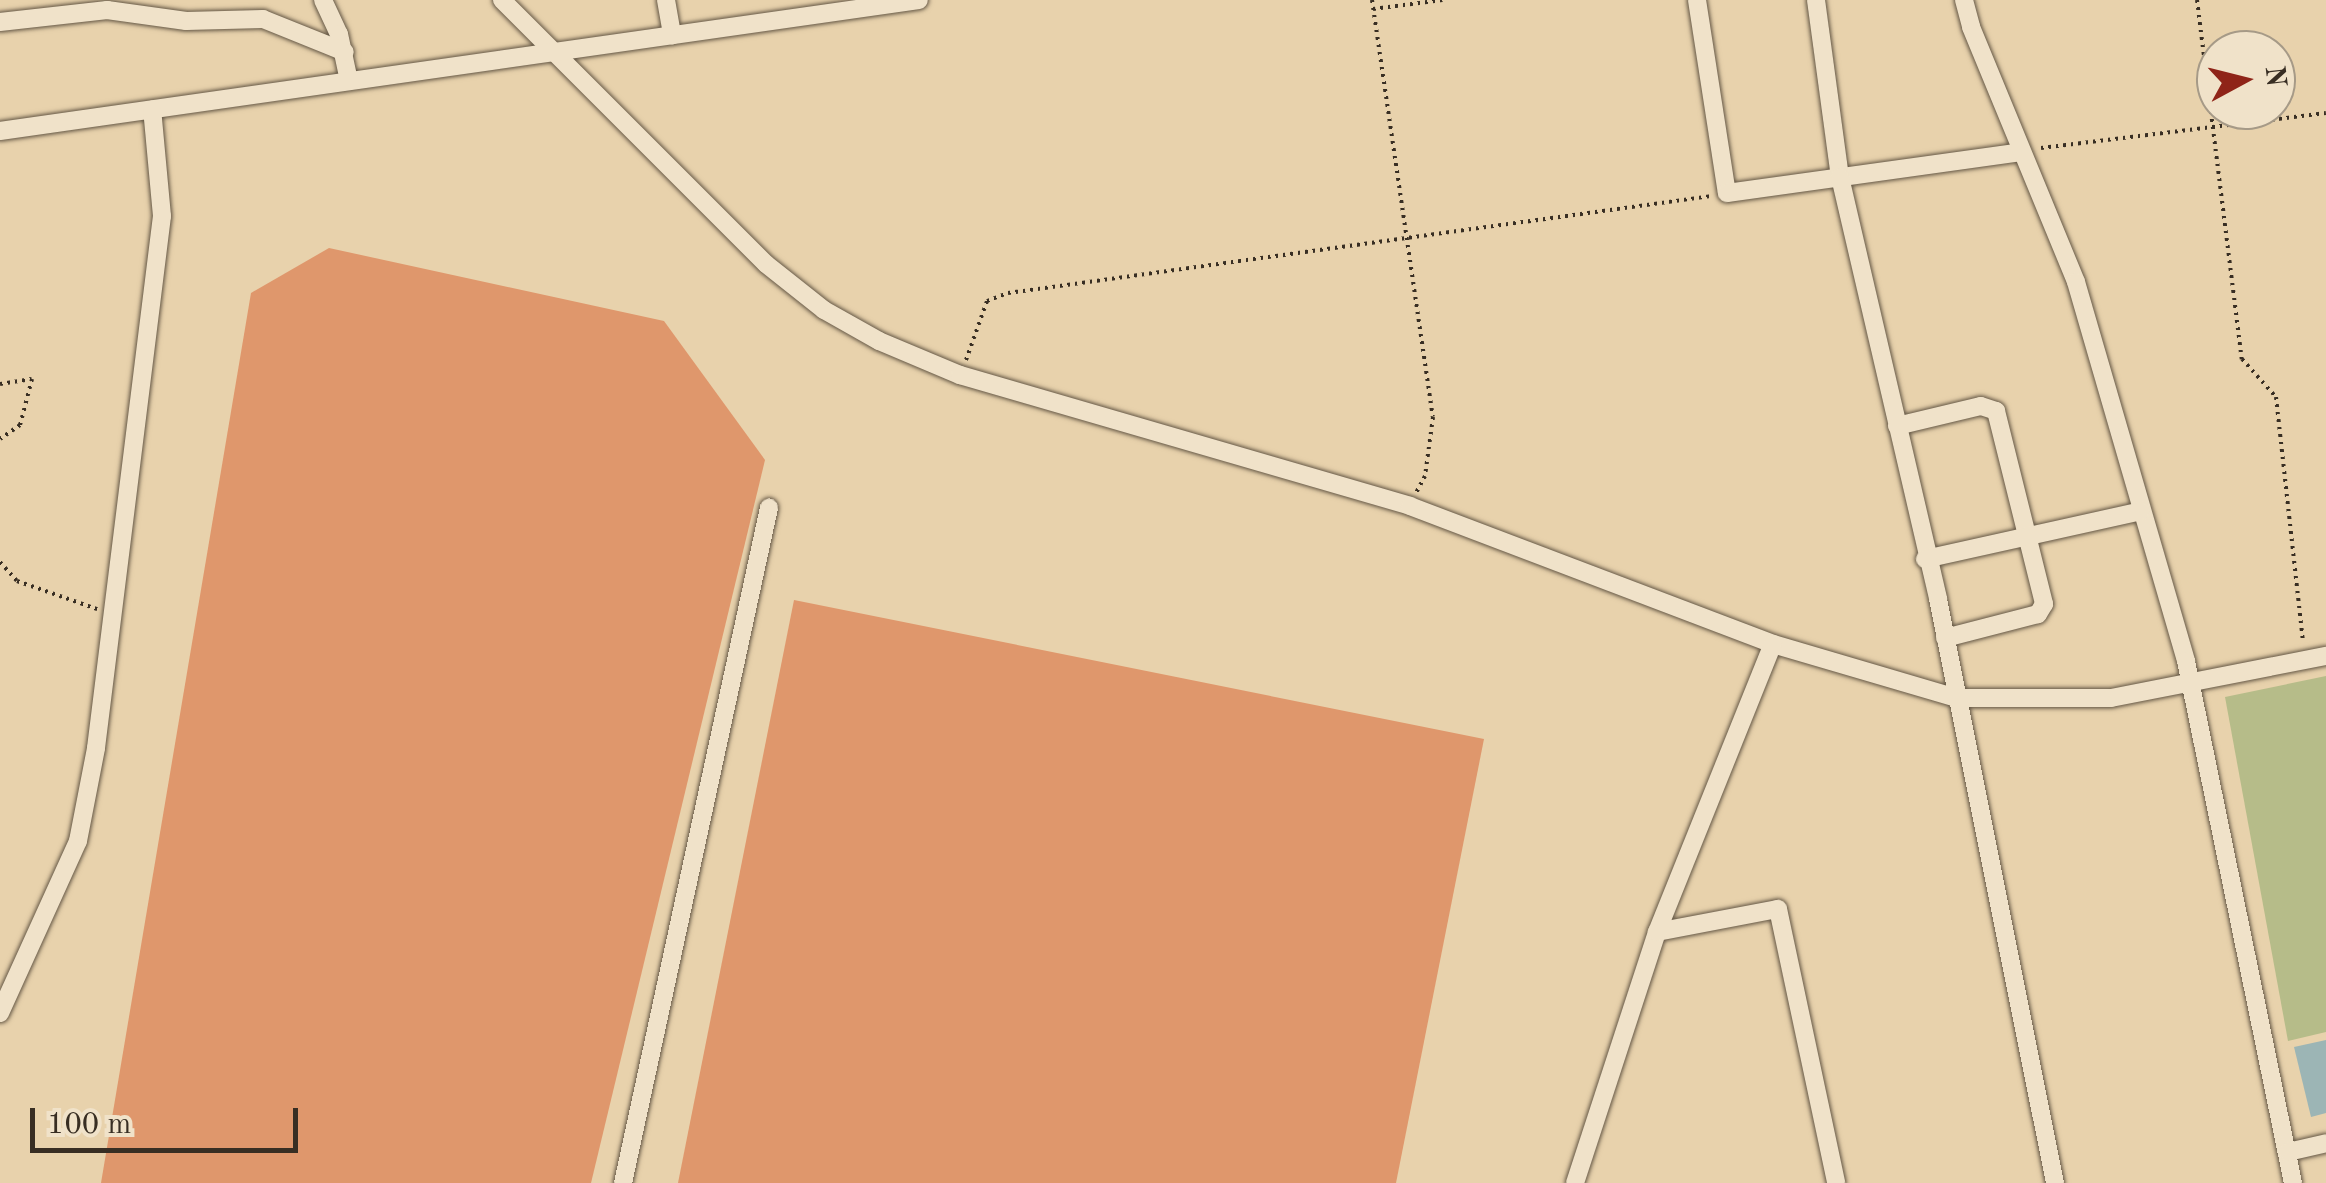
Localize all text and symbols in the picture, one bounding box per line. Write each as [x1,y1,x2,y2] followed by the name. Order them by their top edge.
[2196,30,2296,130] north arrow
[2259,64,2289,89] text: N
[35,1088,302,1150] scale bar
[47,1110,131,1140] text: 100 m

